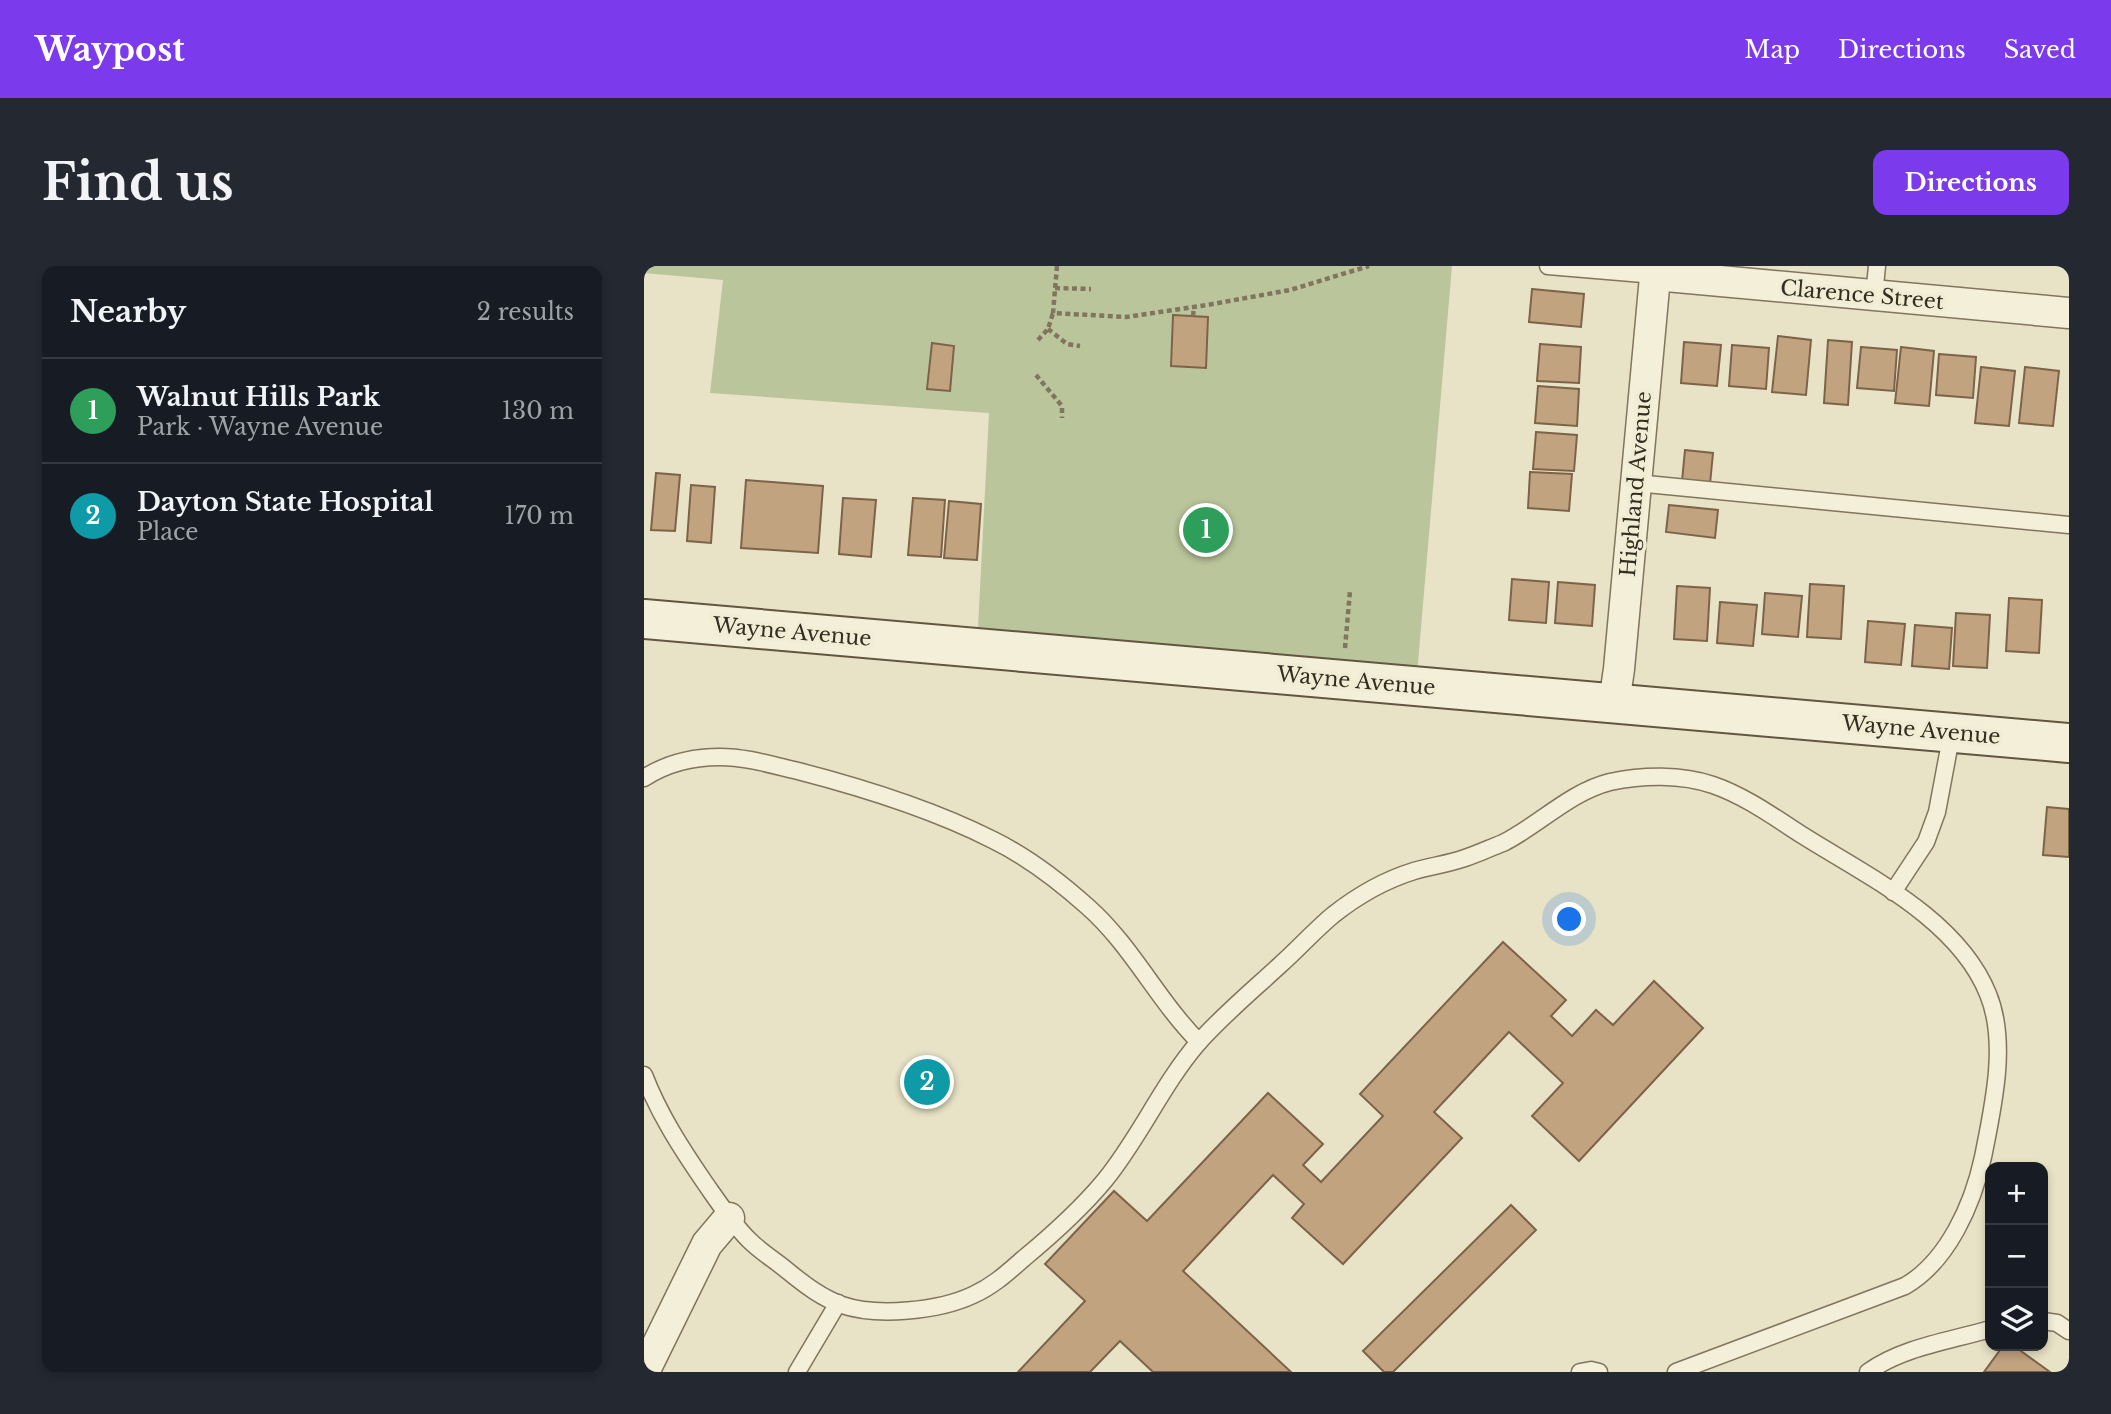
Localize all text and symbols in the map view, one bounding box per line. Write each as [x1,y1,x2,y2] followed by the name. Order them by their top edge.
[35,29,185,70] text: Waypost
[1744,35,1800,64] text: Map
[1838,35,1966,64] text: Directions
[2004,35,2076,64] text: Saved
[1873,150,2069,215] button: Directions
[42,152,234,213] text: Find us
[1779,275,1945,315] street label: Clarence Street
[70,293,186,330] text: Nearby
[477,298,574,326] text: 2 results
[137,381,380,413] text: Walnut Hills Park
[1615,390,1657,578] street label: Highland Avenue
[88,397,98,425] text: 1
[502,397,574,425] text: 130 m
[137,413,383,441] text: Park · Wayne Avenue
[137,486,434,518] text: Dayton State Hospital
[86,502,100,530] text: 2
[504,502,574,530] text: 170 m
[1183,504,1229,556] pin: 1
[137,518,199,546] text: Place
[711,612,872,652] street label: Wayne Avenue
[1275,661,1436,701] street label: Wayne Avenue
[1840,710,2001,750] street label: Wayne Avenue
[1552,902,1586,936] your location
[904,1056,950,1108] pin: 2
[1985,1162,2048,1351] map controls
[1985,1162,2048,1225] button: +
[1985,1225,2048,1288] button: −
[1985,1288,2048,1351] button: layers

